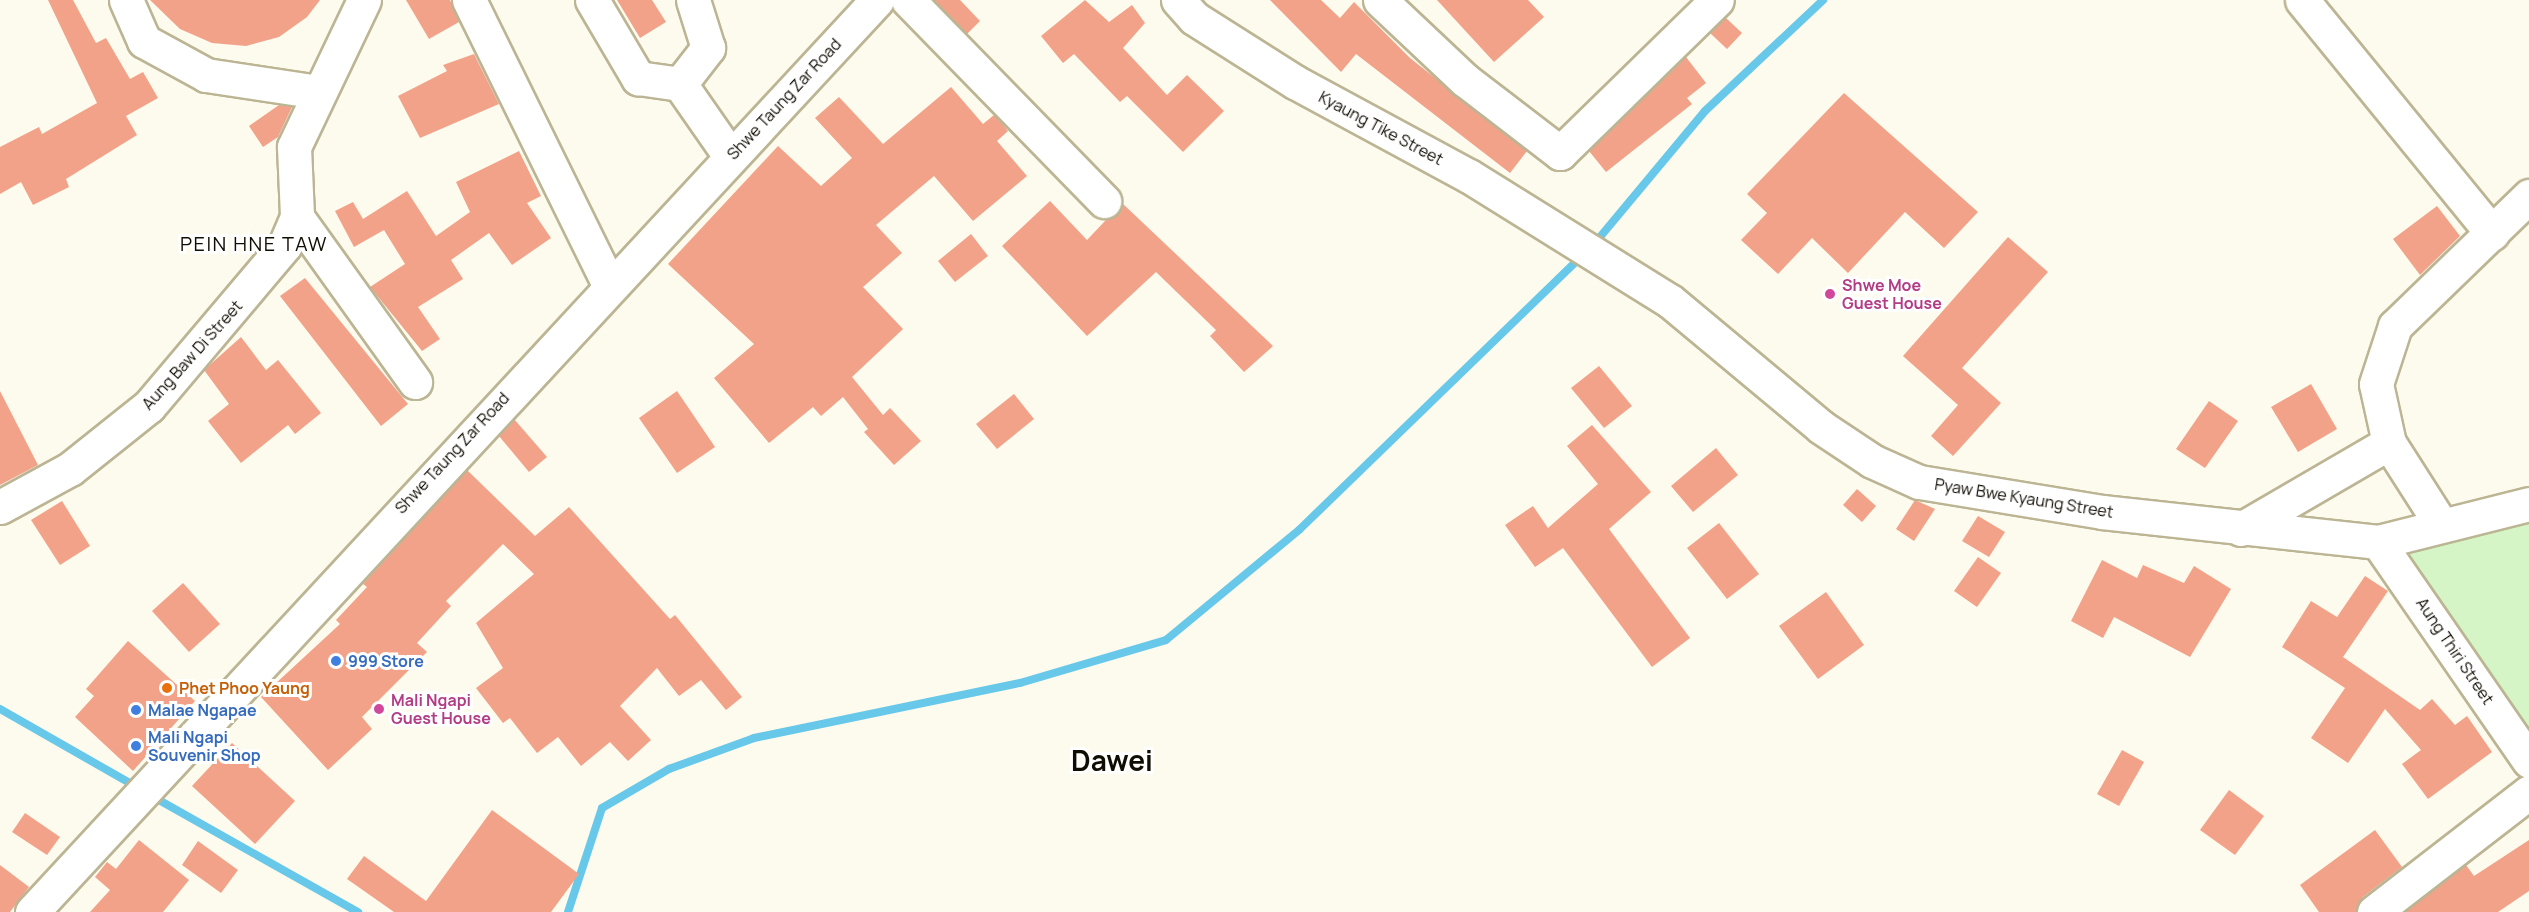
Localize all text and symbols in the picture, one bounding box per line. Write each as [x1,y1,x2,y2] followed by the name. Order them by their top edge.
[723,35,845,163] street label: Shwe Taung Zar Road
[1316,87,1446,169] street label: Kyaung Tike Street
[180,231,328,255] district label: PEIN HNE TAW
[1842,275,1942,313] place label: Shwe Moe Guest House
[1823,287,1837,301] marker: Shwe Moe Guest House
[138,296,246,414] street label: Aung Baw Di Street
[391,389,513,517] street label: Shwe Taung Zar Road
[1933,474,2115,522] street label: Pyaw Bwe Kyaung Street
[2412,594,2498,708] street label: Aung Thiri Street
[348,651,424,671] place label: 999 Store
[329,654,343,668] marker: 999 Store
[179,678,310,698] place label: Phet Phoo Yaung
[160,681,174,695] marker: Phet Phoo Yaung
[391,690,491,728] place label: Mali Ngapi Guest House
[148,700,257,720] place label: Malae Ngapae
[372,702,386,716] marker: Mali Ngapi Guest House
[129,703,143,717] marker: Malae Ngapae
[148,727,261,765] place label: Mali Ngapi Souvenir Shop
[129,739,143,753] marker: Mali Ngapi Souvenir Shop
[1071,743,1153,777] district label: Dawei

